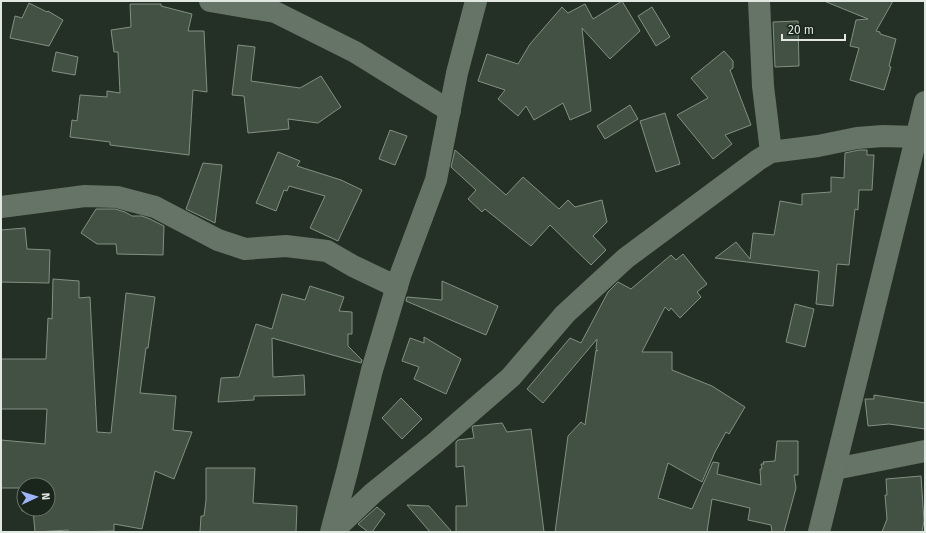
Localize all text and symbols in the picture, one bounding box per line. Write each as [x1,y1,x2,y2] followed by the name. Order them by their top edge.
[782,16,845,42] scale bar
[788,23,814,37] text: 20 m
[16,477,56,517] north arrow
[39,492,52,500] text: N

